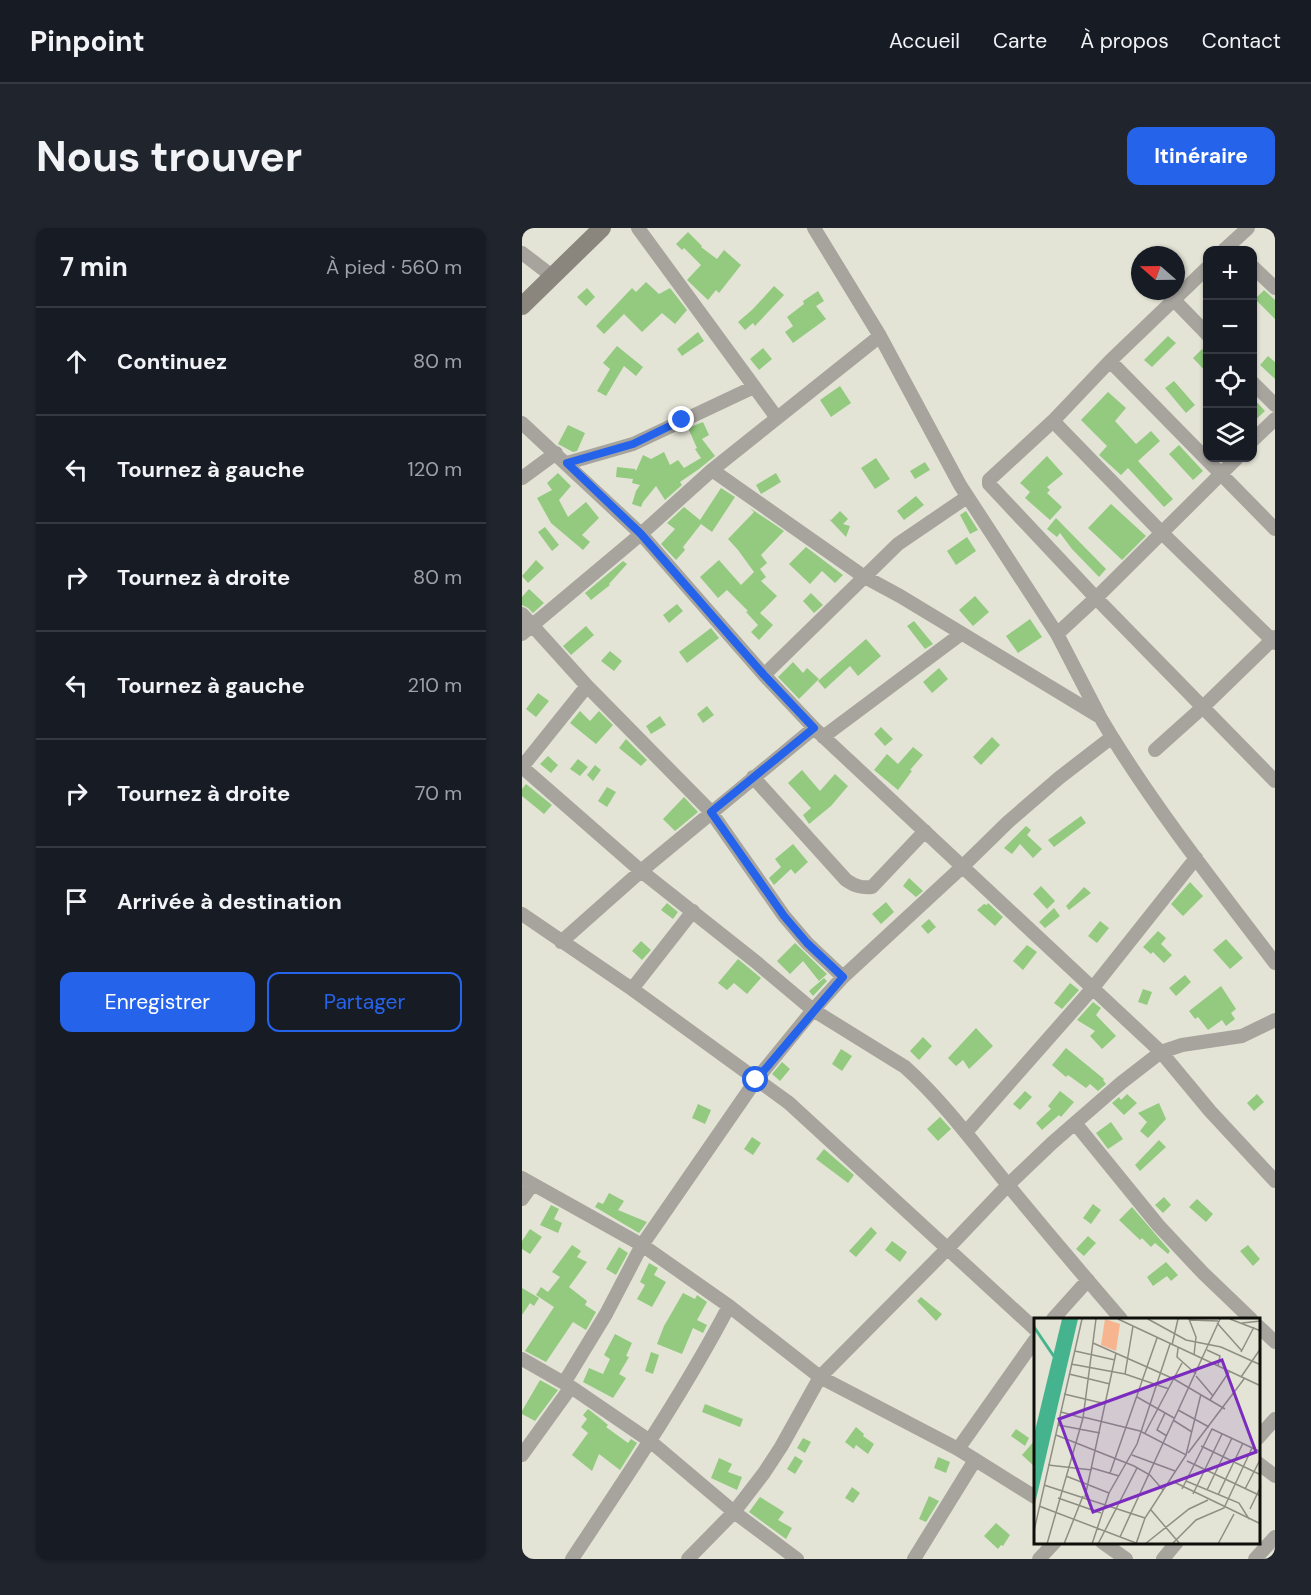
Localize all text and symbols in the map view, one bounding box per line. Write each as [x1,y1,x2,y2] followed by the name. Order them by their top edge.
[30,23,145,60] text: Pinpoint
[889,27,960,55] text: Accueil
[993,27,1047,55] text: Carte
[1080,27,1169,55] text: À propos
[1202,27,1281,55] text: Contact
[1127,127,1275,185] button: Itinéraire
[36,129,302,184] text: Nous trouver
[1131,246,1185,300] north arrow
[1203,246,1257,462] map controls
[1203,246,1257,300] button: +
[60,250,128,284] text: 7 min
[326,254,462,280] text: À pied · 560 m
[1203,300,1257,354] button: −
[60,345,93,378] icon: ahead
[117,347,227,376] text: Continuez
[413,348,462,374] text: 80 m
[1203,354,1257,408] button: locate
[668,406,694,432] route end
[1203,408,1257,462] button: layers
[60,453,93,486] icon: left
[117,455,305,484] text: Tournez à gauche
[408,456,462,482] text: 120 m
[60,561,93,594] icon: right
[117,563,290,592] text: Tournez à droite
[413,564,462,590] text: 80 m
[60,669,93,702] icon: left
[117,671,305,700] text: Tournez à gauche
[407,672,462,698] text: 210 m
[60,777,93,810] icon: right
[117,779,290,808] text: Tournez à droite
[415,780,462,806] text: 70 m
[60,885,93,918] icon: arrive
[117,887,342,916] text: Arrivée à destination
[60,972,255,1032] button: Enregistrer
[267,972,462,1032] button: Partager
[742,1066,768,1092] route start
[1034,1318,1260,1544] inset map

